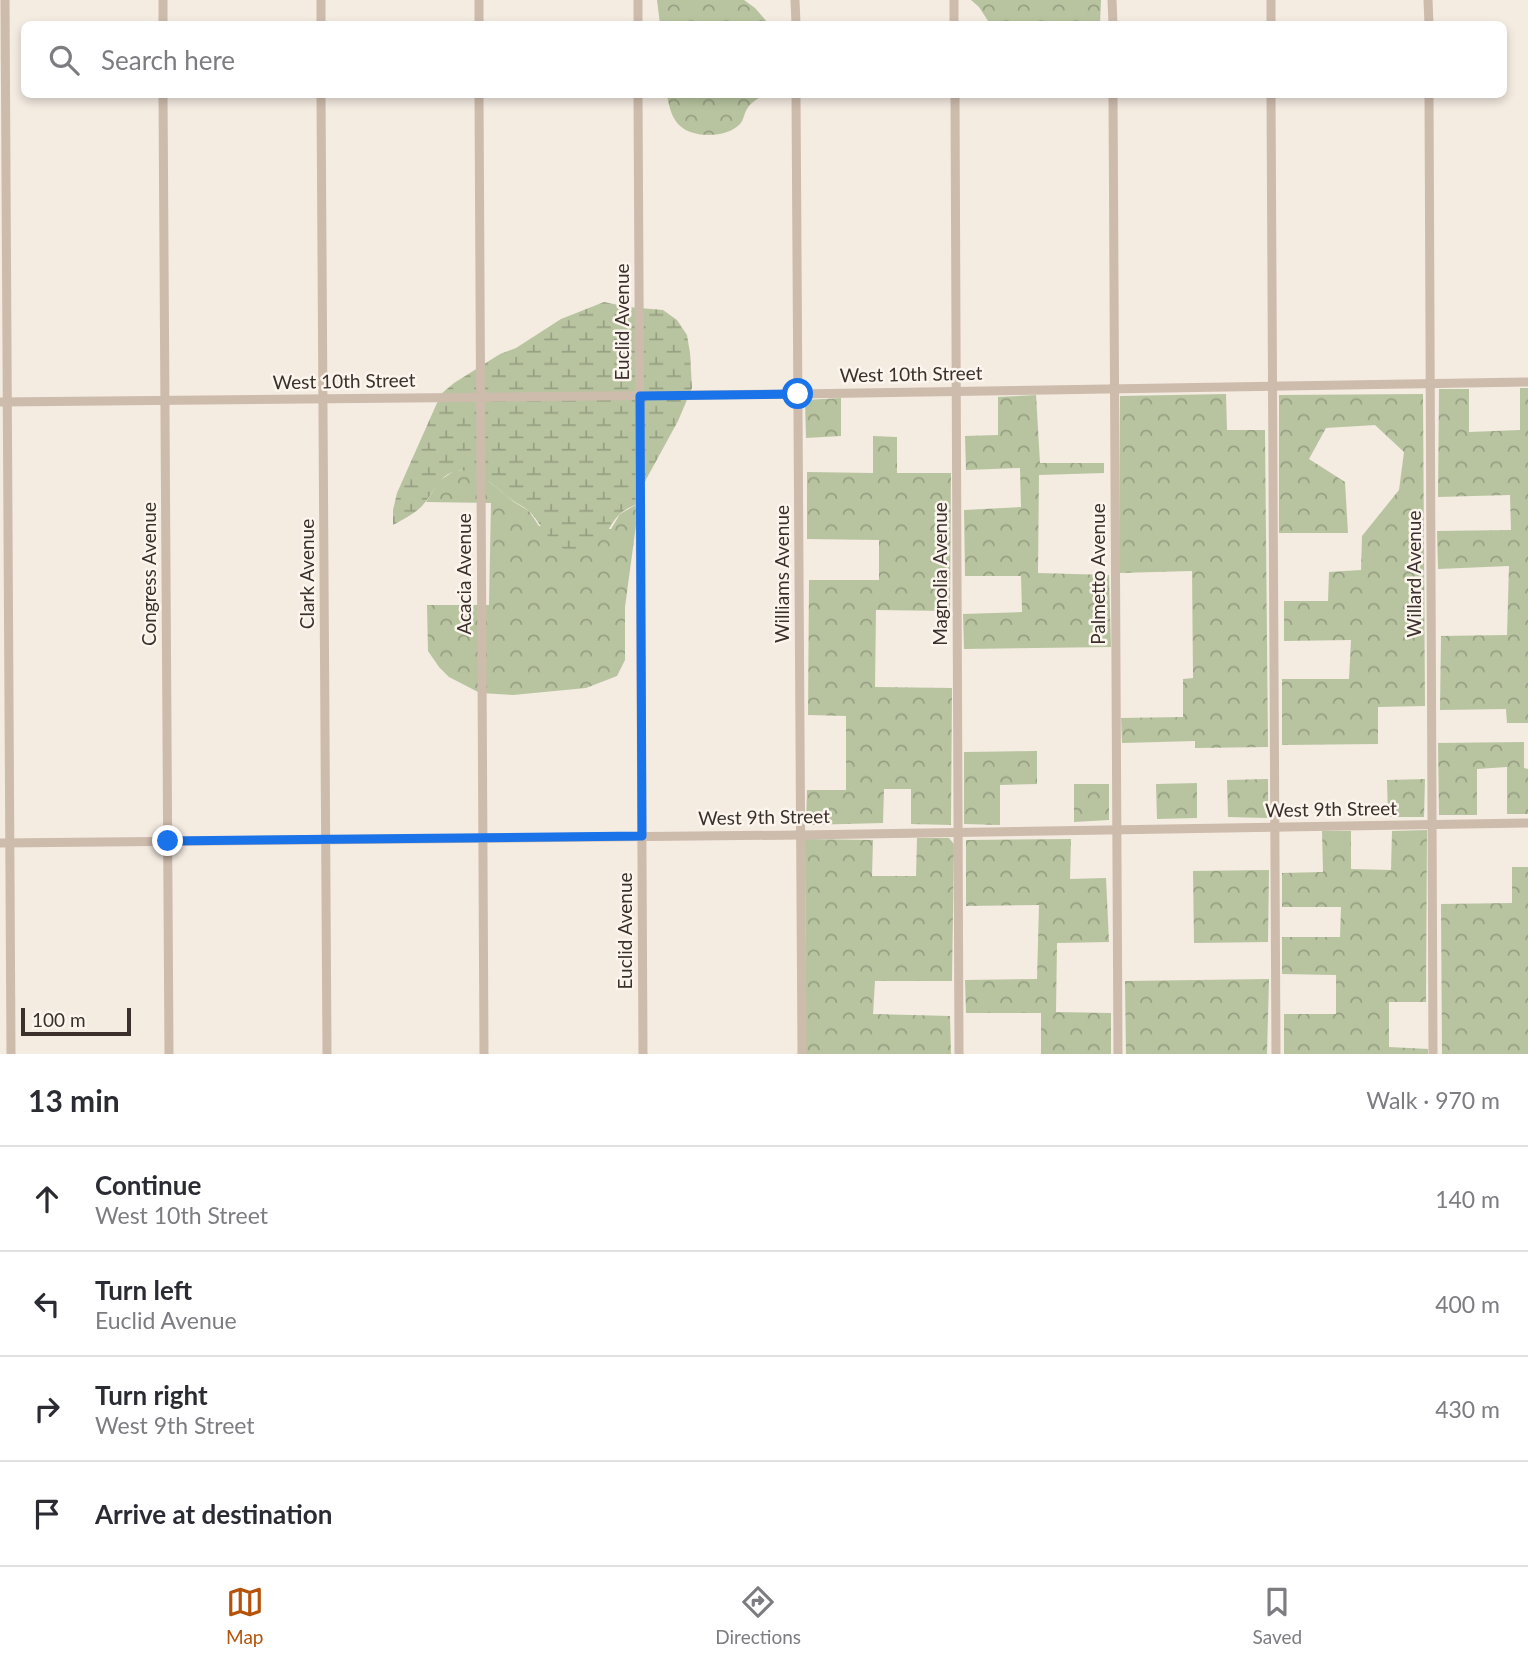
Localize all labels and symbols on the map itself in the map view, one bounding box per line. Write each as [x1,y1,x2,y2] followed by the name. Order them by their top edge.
[610,263,633,381] street label: Euclid Avenue
[839,361,983,386] street label: West 10th Street
[272,368,416,393] street label: West 10th Street
[782,378,813,409] route start
[137,502,160,646] street label: Congress Avenue
[928,502,951,646] street label: Magnolia Avenue
[1086,503,1109,645] street label: Palmetto Avenue
[770,505,793,643] street label: Williams Avenue
[1402,511,1425,637] street label: Willard Avenue
[452,513,475,635] street label: Acacia Avenue
[295,519,318,629] street label: Clark Avenue
[1265,796,1397,821] street label: West 9th Street
[698,804,830,829] street label: West 9th Street
[152,825,183,856] route end
[613,872,636,990] street label: Euclid Avenue
[21,1005,131,1037] scale bar

